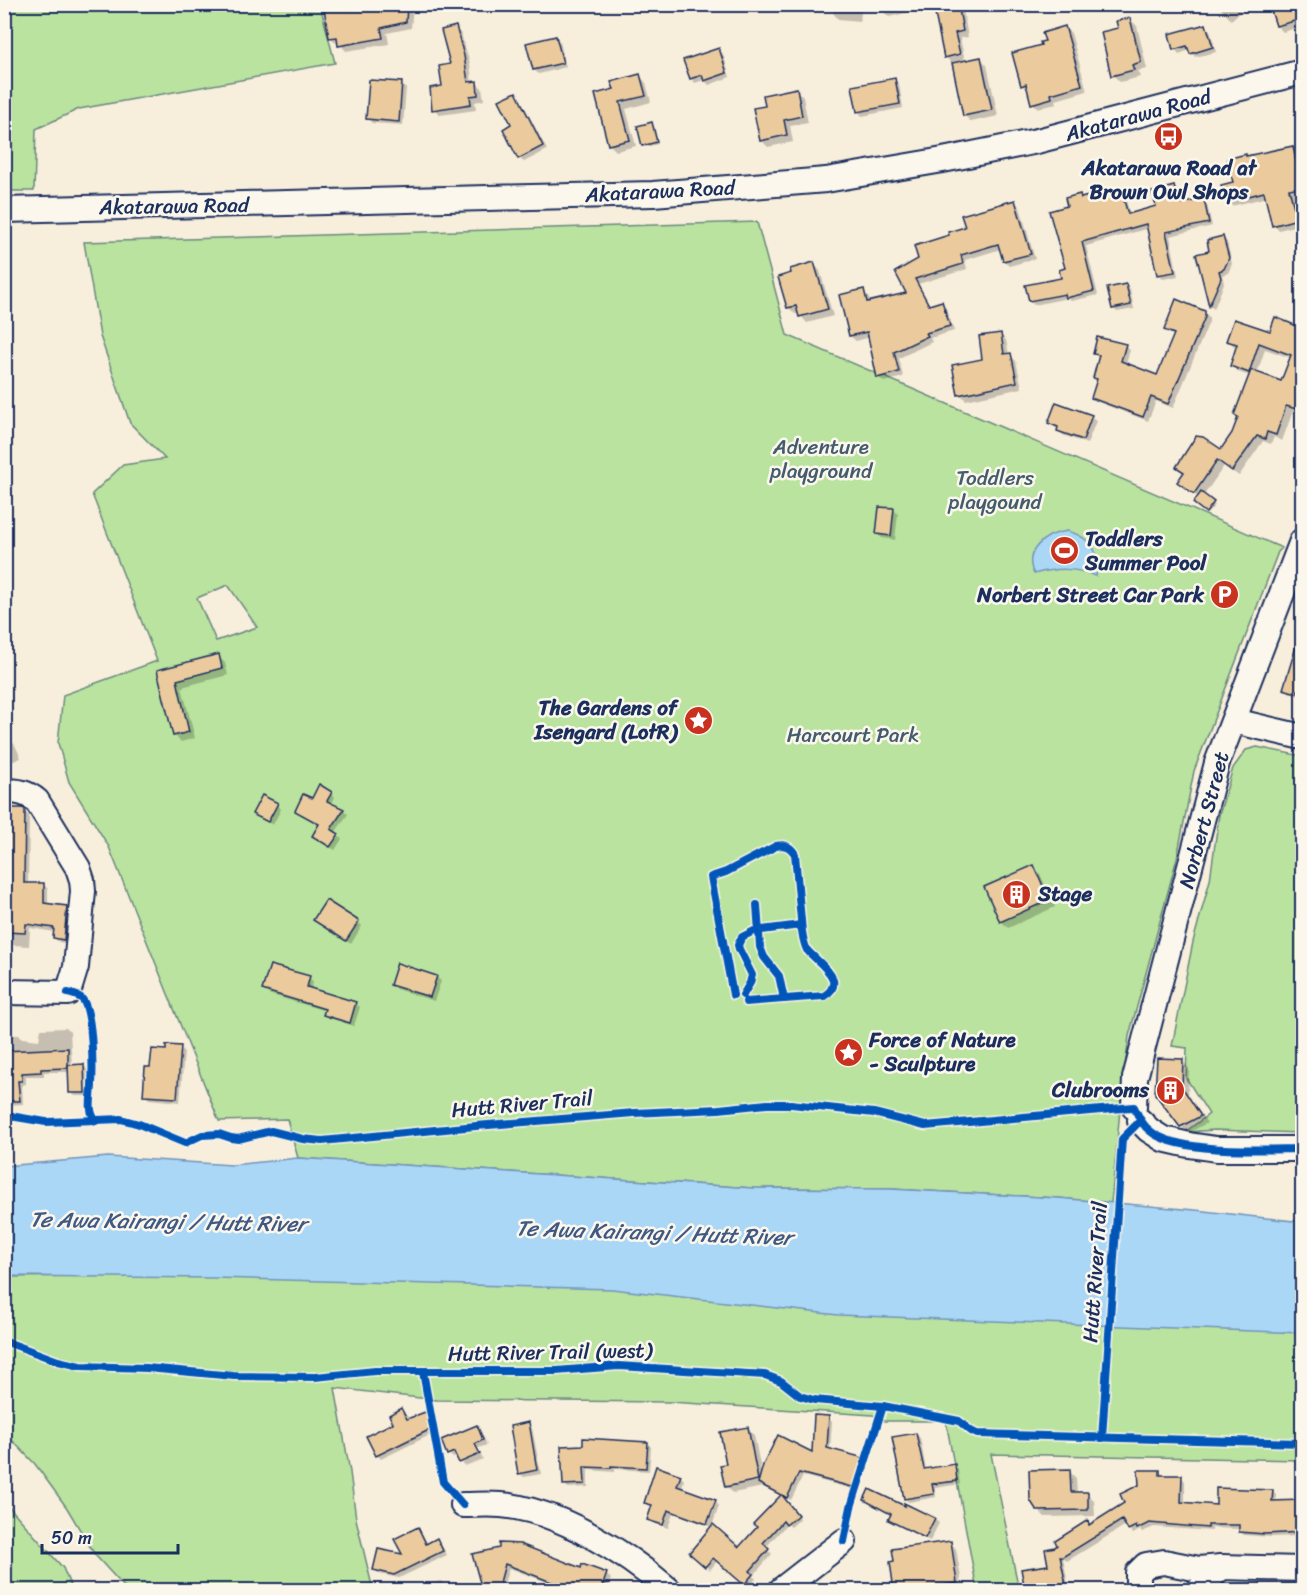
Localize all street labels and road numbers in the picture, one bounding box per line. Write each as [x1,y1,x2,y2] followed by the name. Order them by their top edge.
[1060,77,1217,153] street label: Akatarawa Road
[583,168,738,214] street label: Akatarawa Road
[98,186,251,226] street label: Akatarawa Road
[1167,747,1241,893] street label: Norbert Street
[450,1079,595,1129] street label: Hutt River Trail
[1071,1199,1119,1344] street label: Hutt River Trail
[448,1331,654,1373] street label: Hutt River Trail (west)

